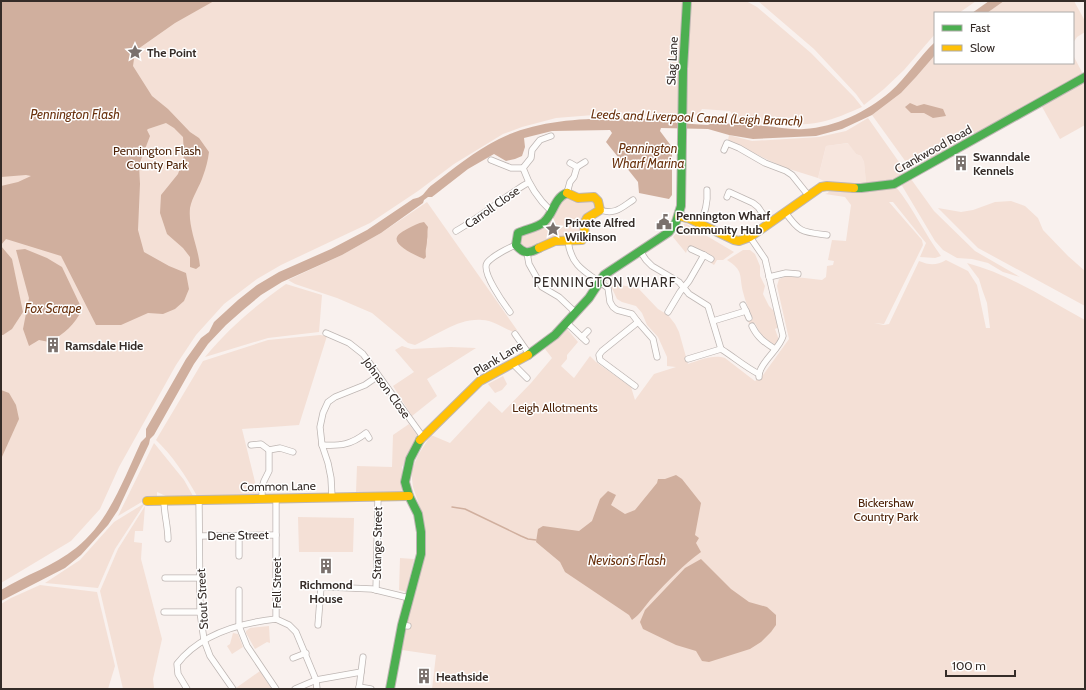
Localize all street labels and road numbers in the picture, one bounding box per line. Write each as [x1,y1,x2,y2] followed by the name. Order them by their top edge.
[663,36,681,86] street label: Slag Lane
[892,122,974,176] street label: Crankwood Road
[462,183,522,231] street label: Carroll Close
[471,337,525,379] street label: Plank Lane
[359,354,414,421] street label: Johnson Close
[240,478,316,494] street label: Common Lane
[369,507,385,579] street label: Strange Street
[207,527,269,543] street label: Dene Street
[269,557,284,609] street label: Fell Street
[193,568,211,630] street label: Stout Street

